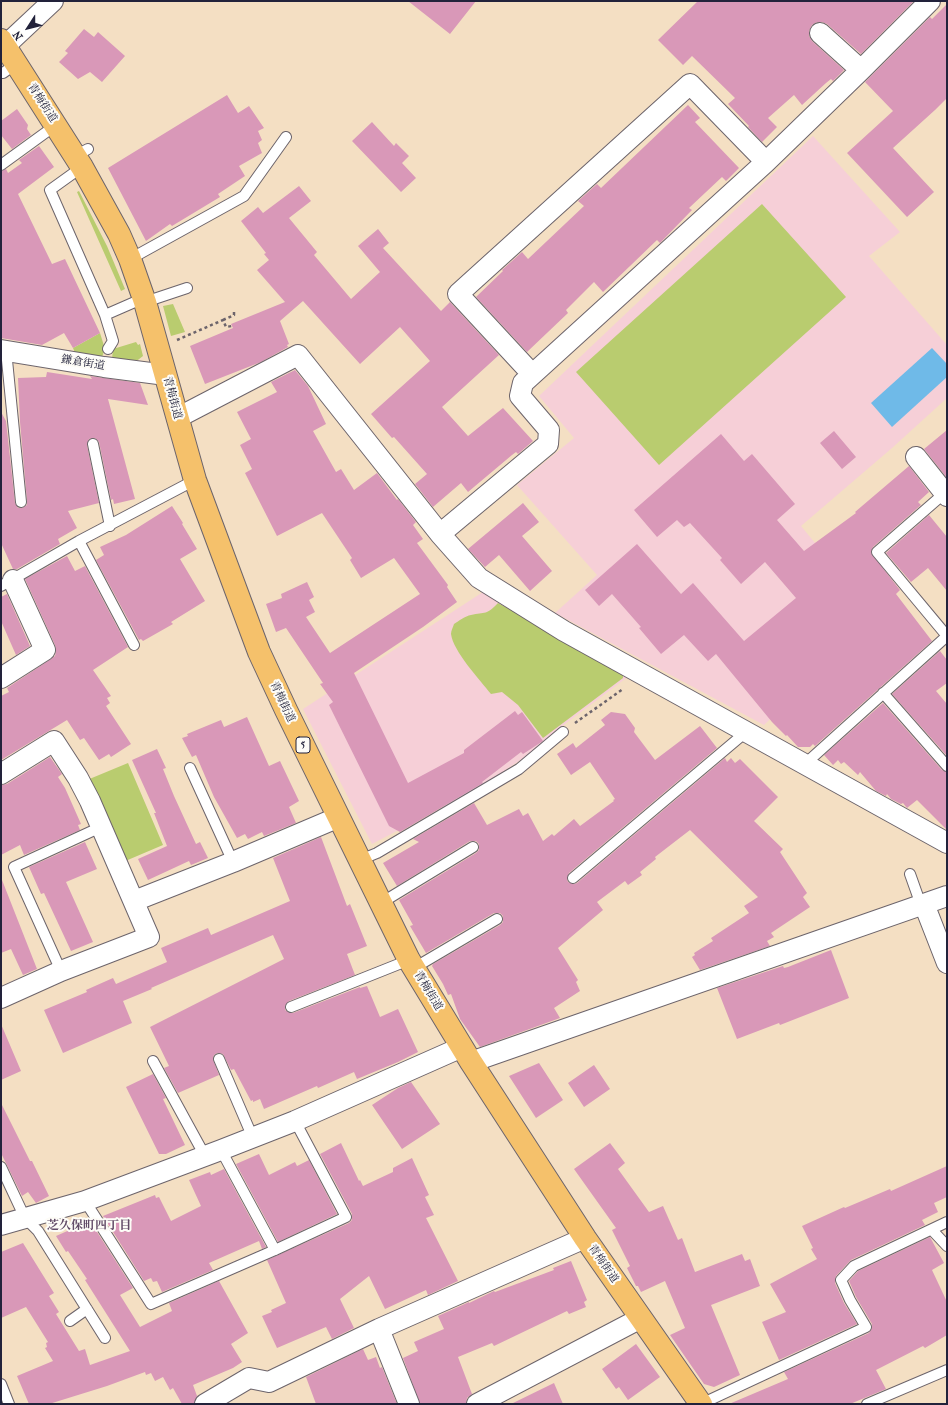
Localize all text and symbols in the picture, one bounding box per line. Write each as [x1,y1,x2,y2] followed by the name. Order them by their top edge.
[8,8,48,48] north arrow
[10,28,26,43] text: N
[24,81,60,125] street label: 青梅街道
[60,353,106,373] street label: 鎌倉街道
[160,375,184,421] street label: 青梅街道
[267,679,297,725] street label: 青梅街道
[296,737,310,753] road number: 5
[411,969,445,1013] street label: 青梅街道
[47,1219,131,1233] district label: 芝久保町四丁目
[585,1242,621,1286] street label: 青梅街道

